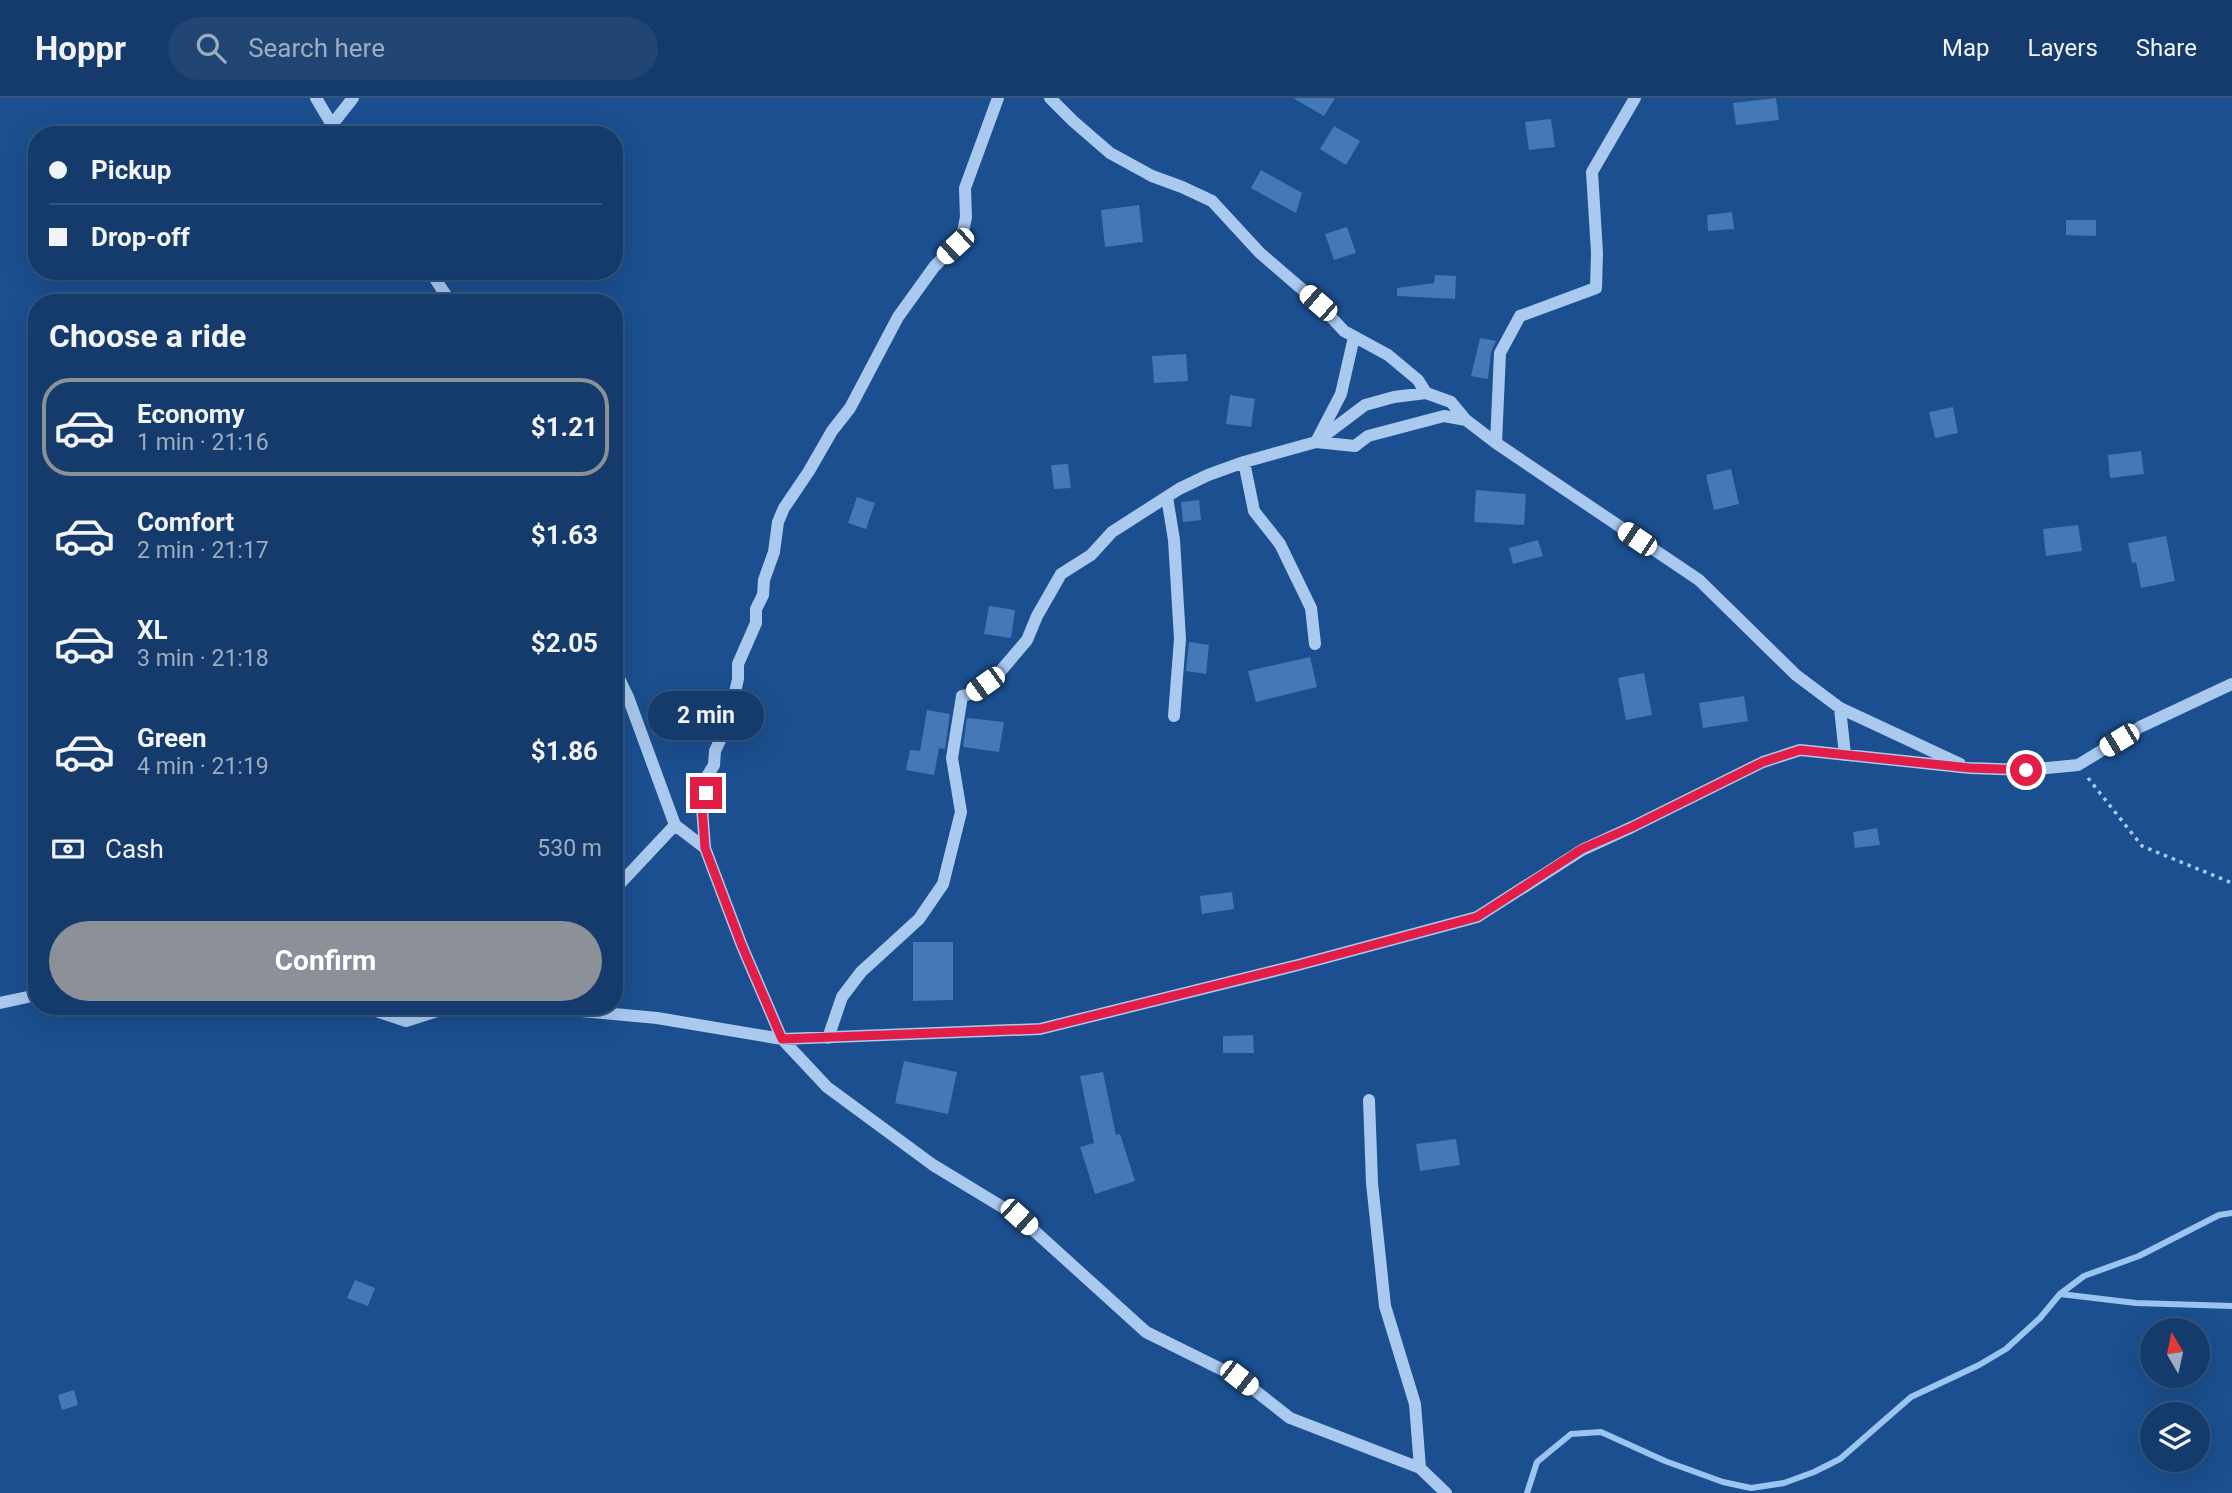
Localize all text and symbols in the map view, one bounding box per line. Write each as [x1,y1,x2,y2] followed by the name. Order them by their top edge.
[168,17,658,80] search box
[35,29,126,68] text: Hoppr
[192,29,230,67] icon: search
[248,33,385,63] text: Search here
[1942,34,1990,62] text: Map
[2028,34,2098,62] text: Layers
[2136,34,2197,62] text: Share
[91,155,171,185] text: Pickup
[91,222,190,252] text: Drop-off
[933,224,978,268] car
[1296,281,1341,325] car
[49,317,246,355] text: Choose a ride
[53,396,116,459] icon: car
[137,399,244,429] text: Economy
[531,412,598,442] text: $1.21
[137,429,269,456] text: 1 min · 21:16
[53,504,116,567] icon: car
[137,507,234,537] text: Comfort
[1614,519,1661,559] car
[531,520,598,550] text: $1.63
[137,537,269,564] text: 2 min · 21:17
[53,612,116,675] icon: car
[137,615,168,645] text: XL
[531,628,598,658] text: $2.05
[137,645,269,672] text: 3 min · 21:18
[962,663,1009,705] car
[648,692,764,740] callout: 2 min
[677,702,735,729] text: 2 min
[53,720,116,783] icon: car
[2096,720,2143,760] car
[137,723,207,753] text: Green
[531,736,598,766] text: $1.86
[137,753,269,780] text: 4 min · 21:19
[2010,754,2042,786] route start
[690,777,722,809] route end
[49,830,87,868] icon: cash
[105,834,164,864] text: Cash
[537,835,602,862] text: 530 m
[49,921,602,1001] button: Confirm
[997,1195,1042,1239] car
[2140,1318,2210,1388] north arrow
[2140,1318,2210,1472] map controls
[1216,1357,1263,1399] car
[2140,1402,2210,1472] button: layers

